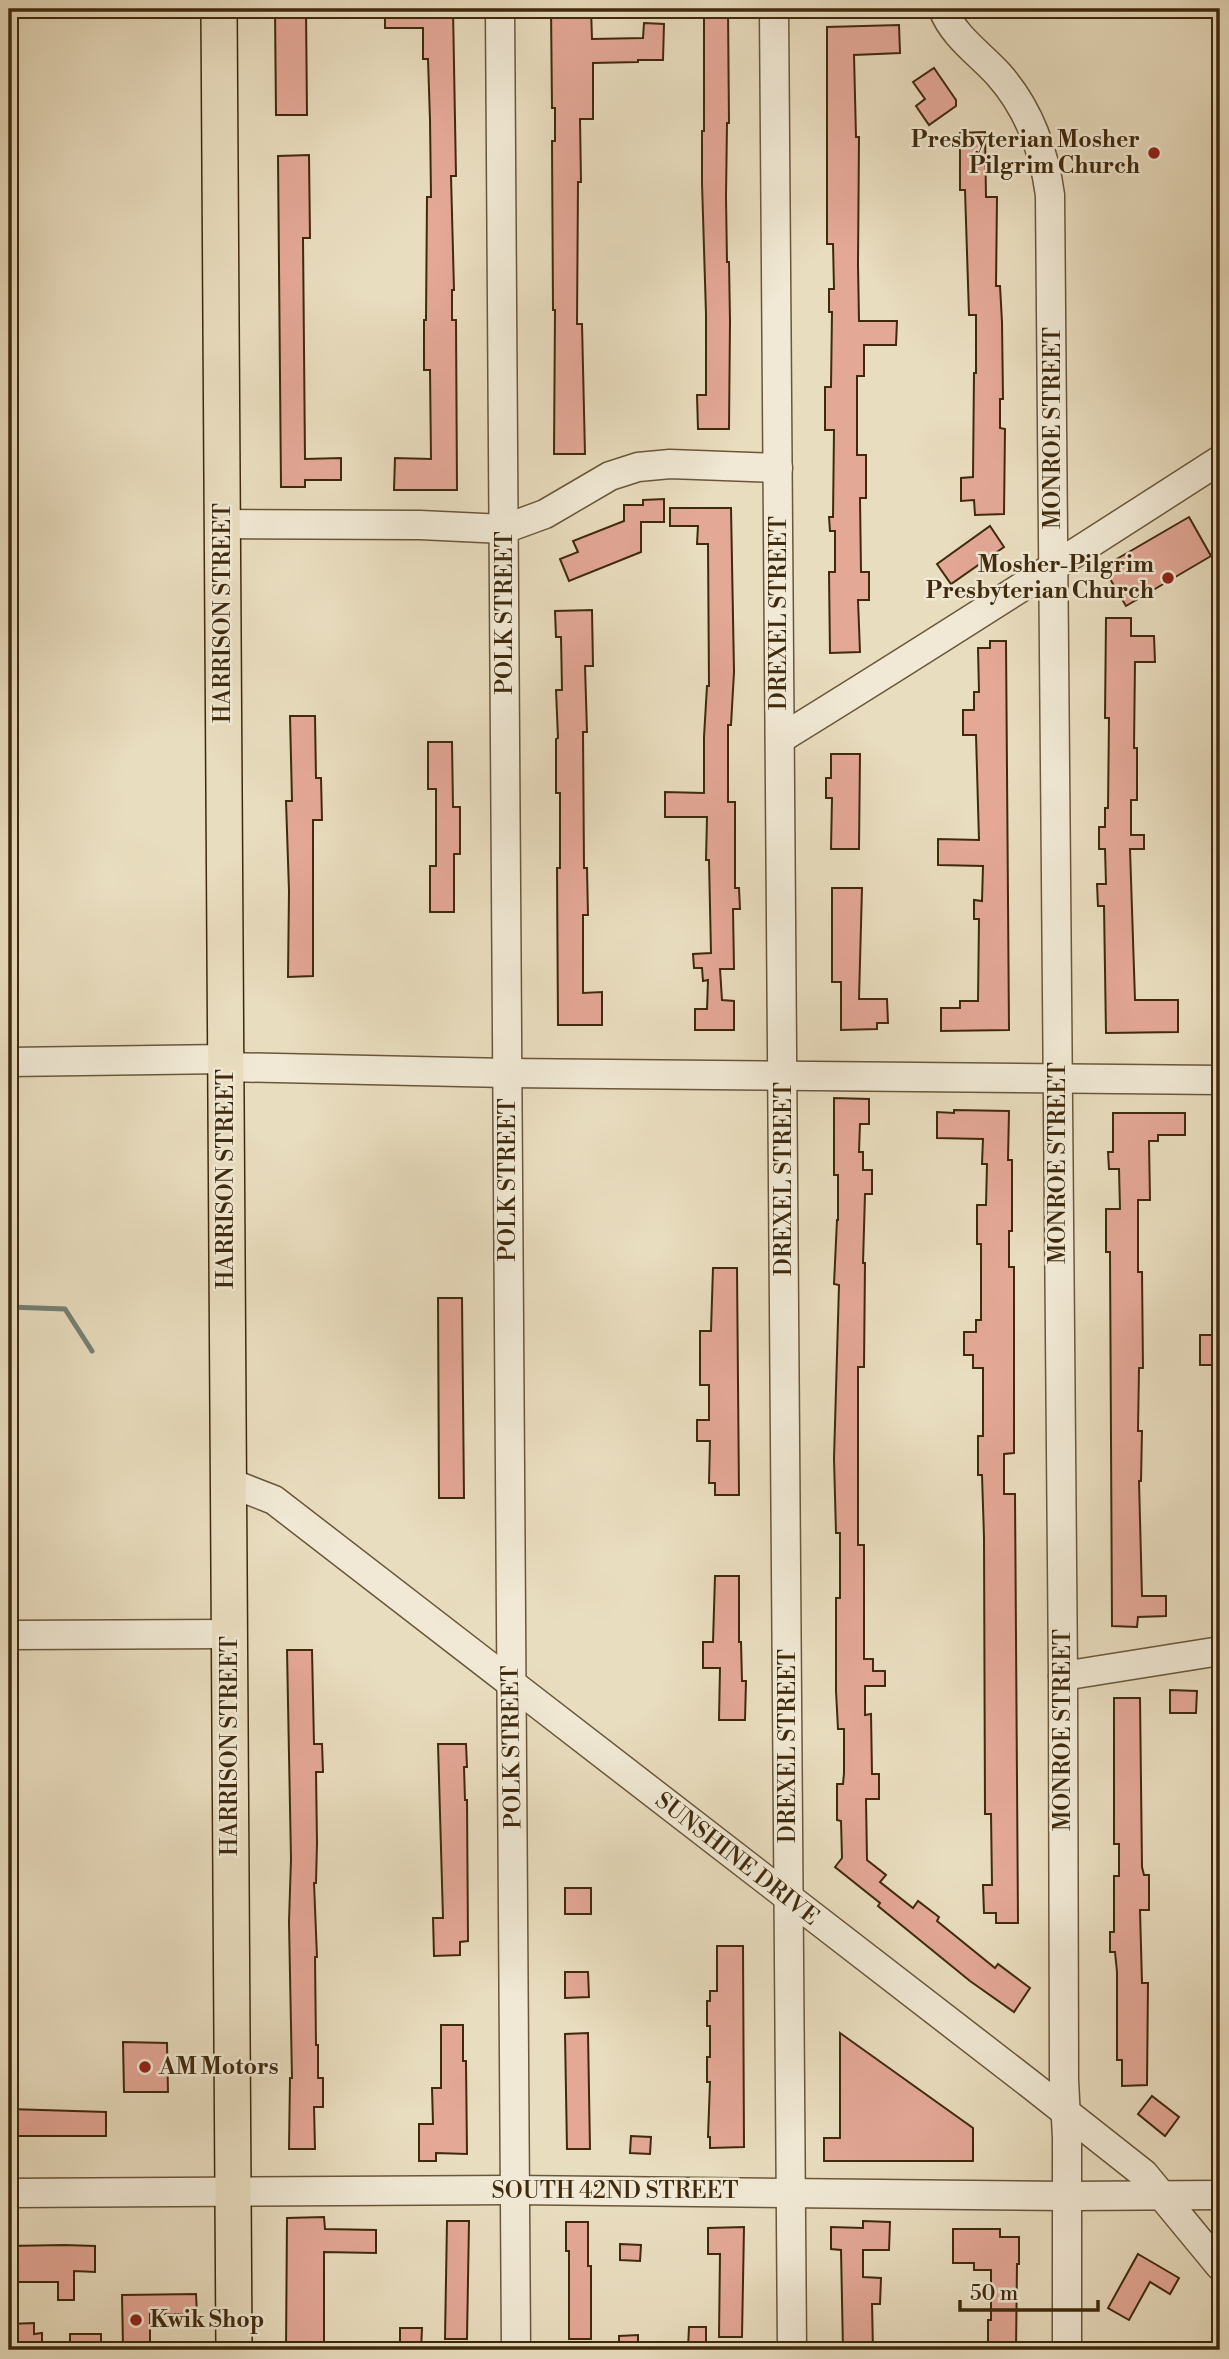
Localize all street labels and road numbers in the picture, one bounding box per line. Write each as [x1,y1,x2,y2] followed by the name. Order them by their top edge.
[1039,327,1067,529] street label: MONROE STREET
[209,503,237,723] street label: HARRISON STREET
[765,516,793,710] street label: DREXEL STREET
[491,531,519,695] street label: POLK STREET
[1044,1062,1072,1264] street label: MONROE STREET
[212,1069,240,1289] street label: HARRISON STREET
[770,1082,798,1276] street label: DREXEL STREET
[494,1098,522,1262] street label: POLK STREET
[1049,1629,1077,1831] street label: MONROE STREET
[216,1636,244,1856] street label: HARRISON STREET
[774,1649,802,1843] street label: DREXEL STREET
[497,1665,527,1829] street label: POLK STREET
[650,1786,824,1932] street label: SUNSHINE DRIVE
[492,2177,738,2205] street label: SOUTH 42ND STREET

